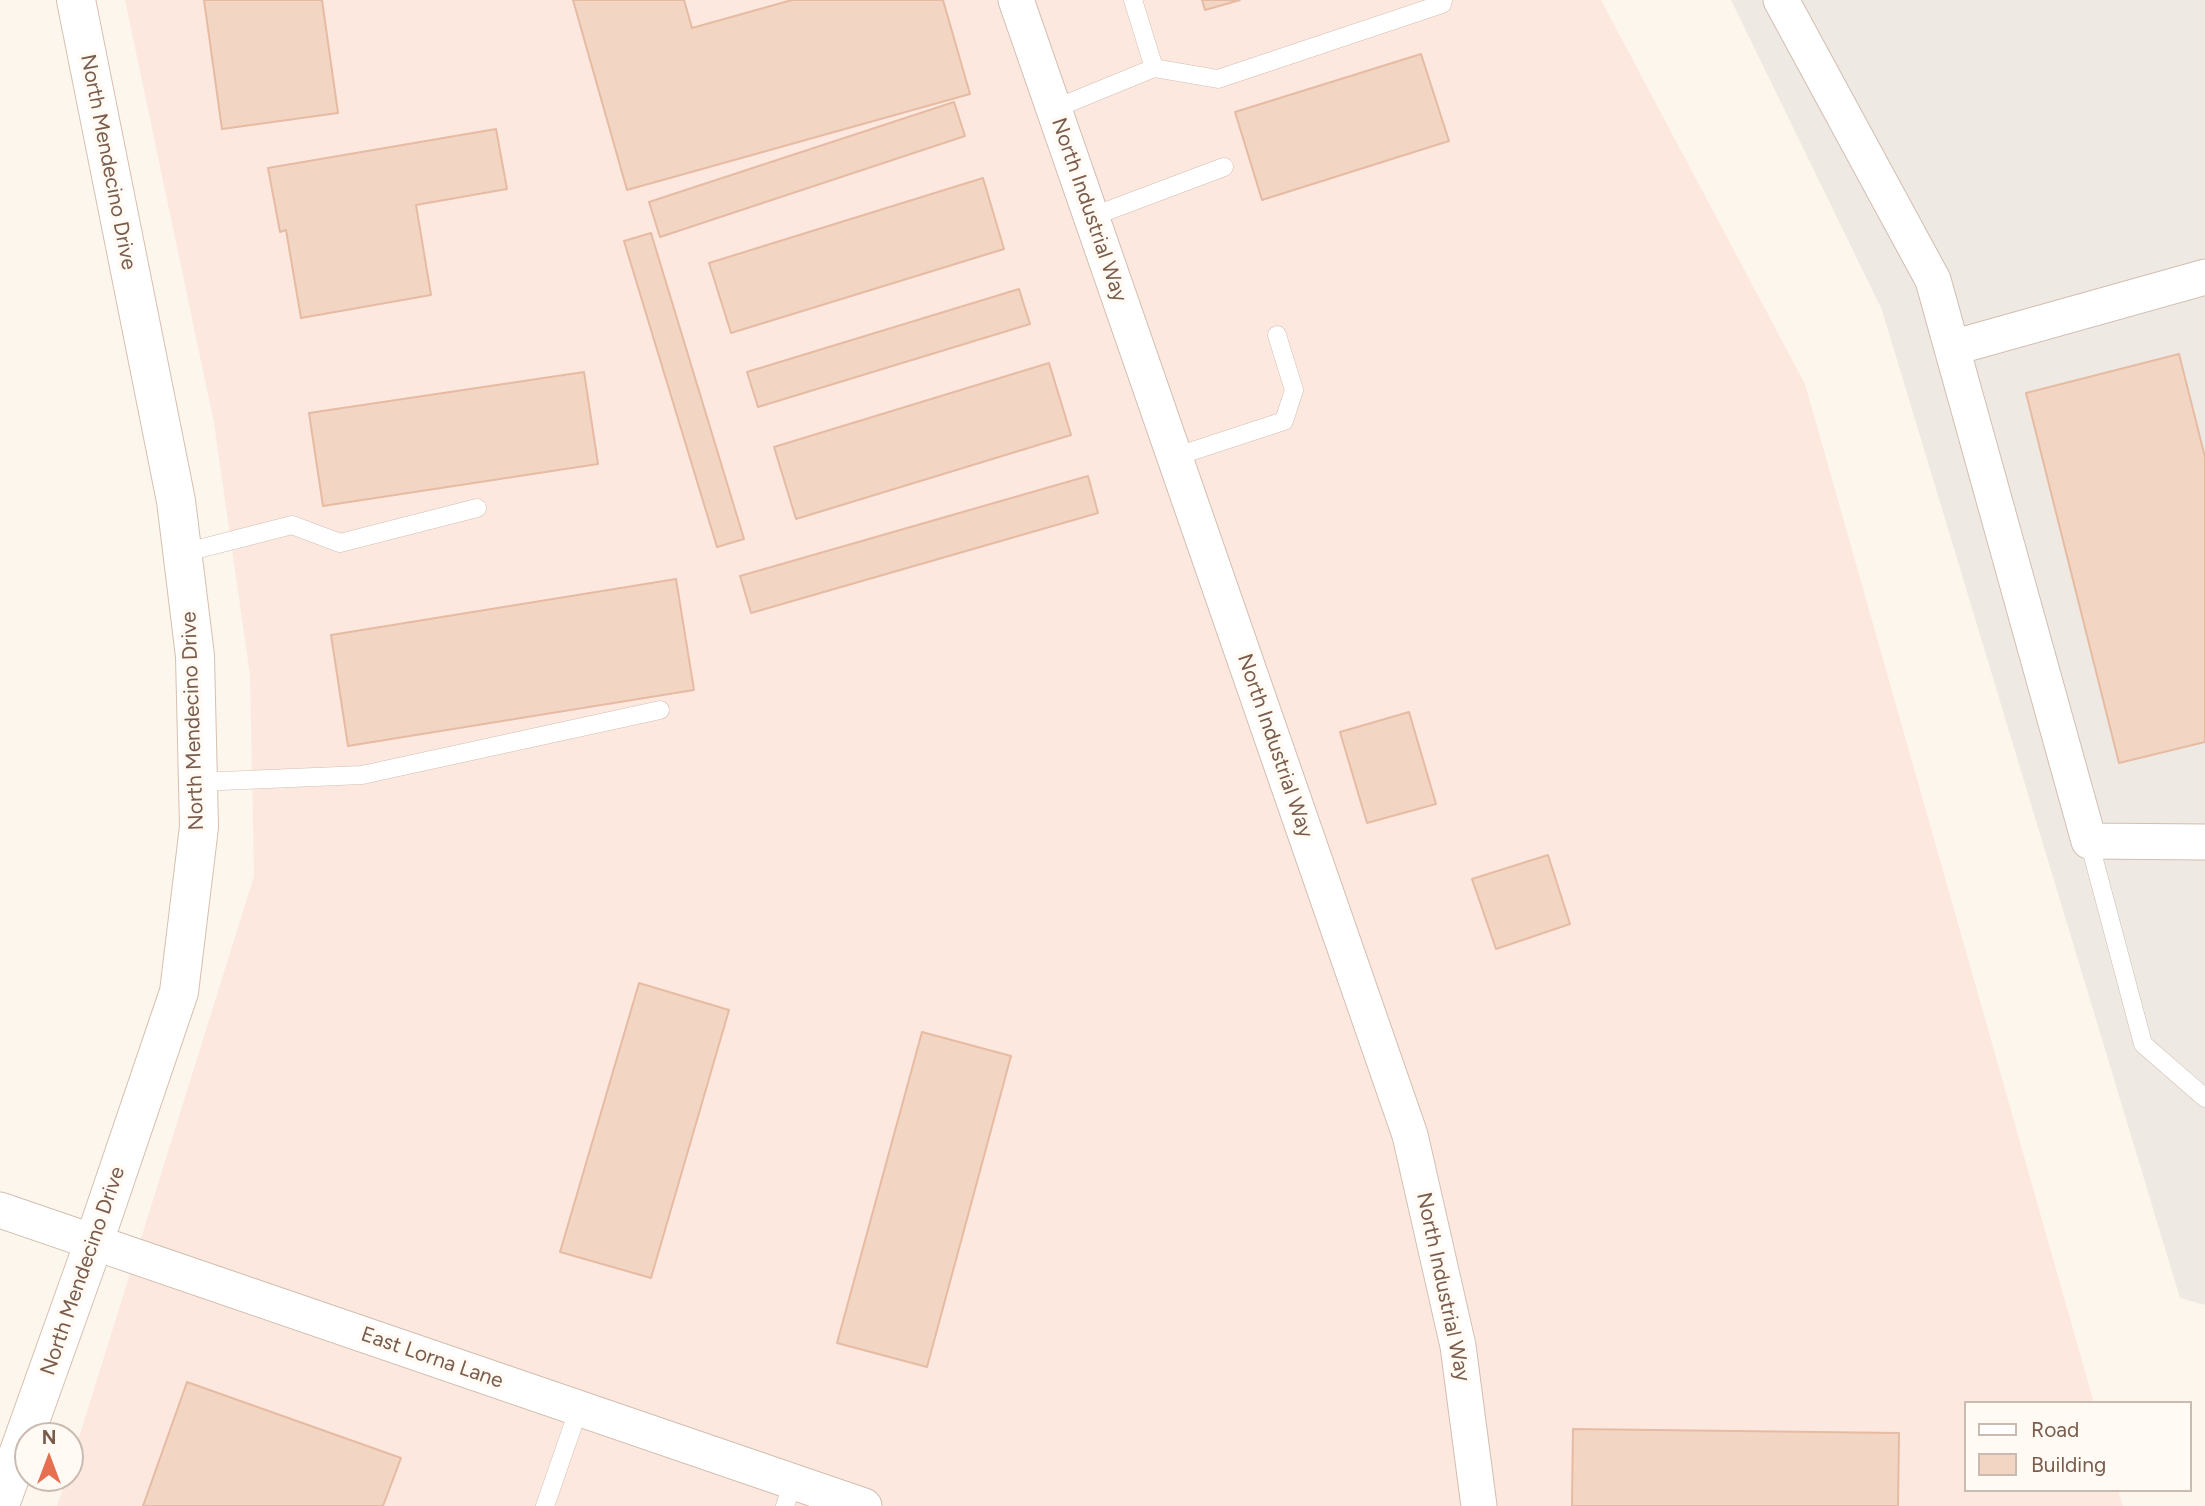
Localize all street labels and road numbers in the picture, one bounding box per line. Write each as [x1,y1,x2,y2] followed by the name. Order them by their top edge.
[75,52,141,272] street label: North Mendecino Drive
[1046,115,1132,305] street label: North Industrial Way
[177,611,209,831] street label: North Mendecino Drive
[1232,651,1318,841] street label: North Industrial Way
[35,1163,131,1379] street label: North Mendecino Drive
[1411,1190,1475,1384] street label: North Industrial Way
[358,1322,506,1394] street label: East Lorna Lane

